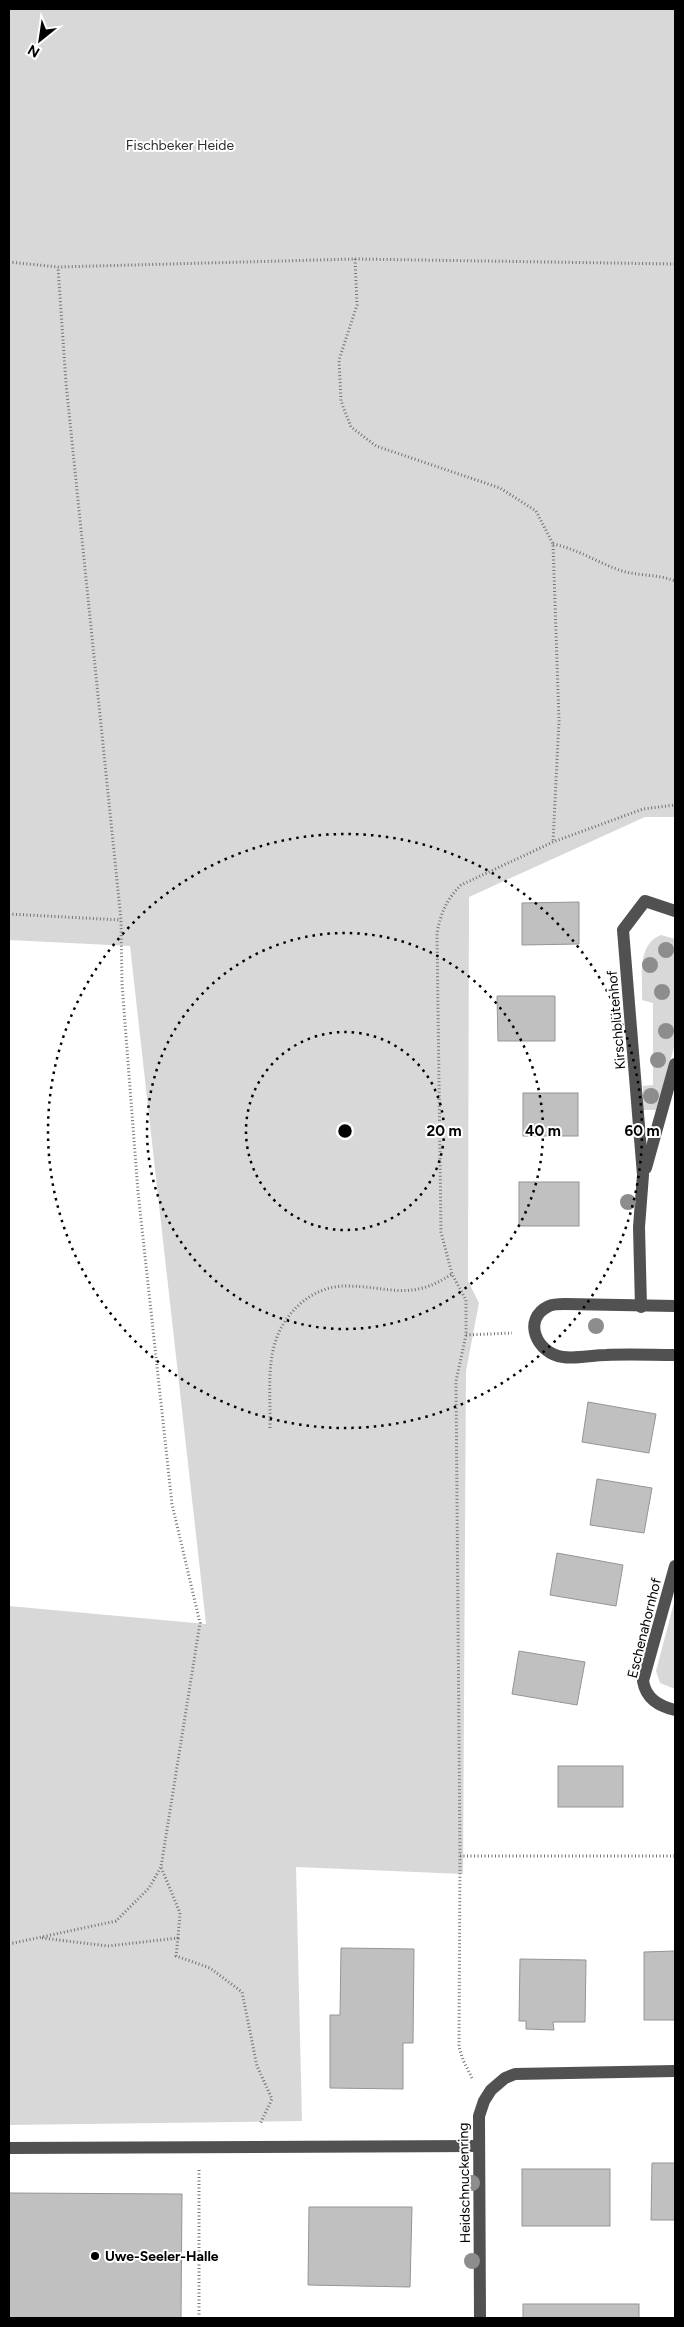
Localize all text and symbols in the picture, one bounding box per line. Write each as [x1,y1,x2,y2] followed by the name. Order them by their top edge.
[15,15,65,65] north arrow
[25,41,43,61] text: N
[126,137,235,154] park label: Fischbeker Heide
[604,969,629,1070] street label: Kirschblütenhof
[336,1122,354,1140] centre of rings
[426,1122,462,1140] text: 20 m
[525,1122,561,1140] text: 40 m
[624,1122,660,1140] text: 60 m
[624,1576,665,1680] street label: Eschenahornhof
[455,2122,474,2244] street label: Heidschnuckenring
[105,2248,219,2265] place label: Uwe-Seeler-Halle
[89,2250,101,2262] marker: Uwe-Seeler-Halle

